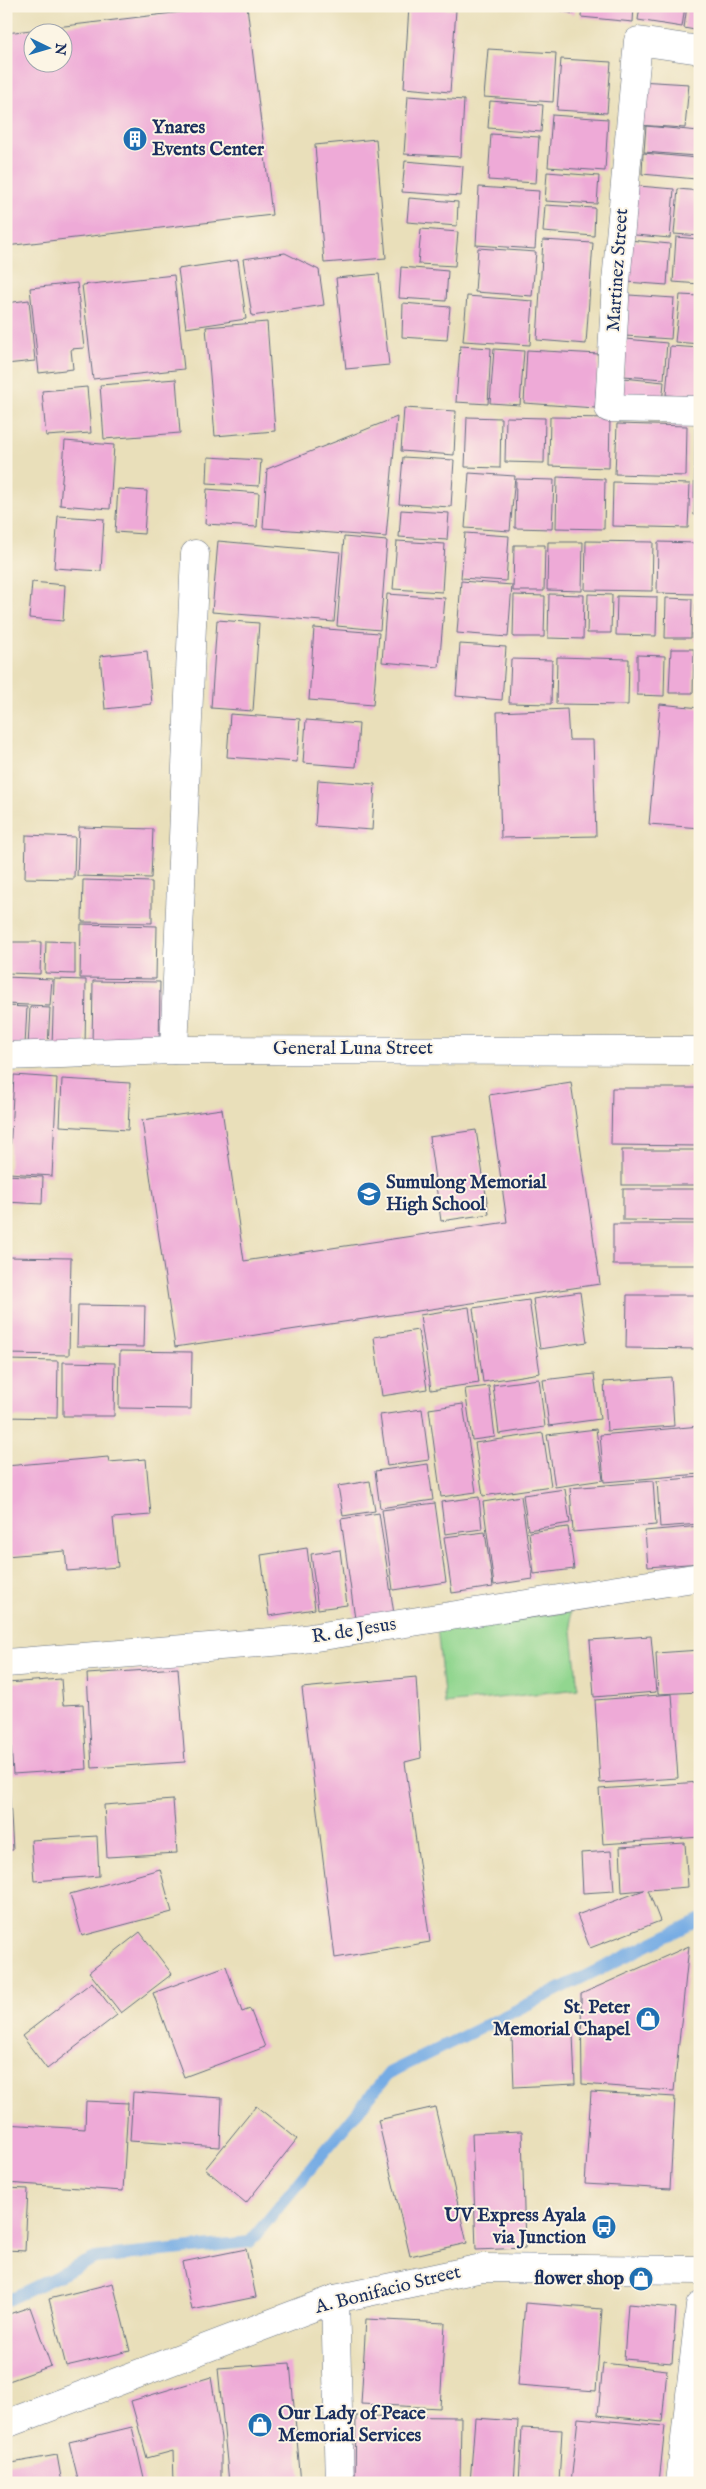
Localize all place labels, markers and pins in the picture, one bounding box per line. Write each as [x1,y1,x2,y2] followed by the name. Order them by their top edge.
[152,116,265,162] place label: Ynares Events Center
[122,126,148,152] building icon: Ynares Events Center
[386,1171,547,1217] place label: Sumulong Memorial High School
[356,1181,382,1207] school or university icon: Sumulong Memorial High School
[493,1996,631,2042] place label: St. Peter Memorial Chapel
[635,2006,661,2032] shop icon: St. Peter Memorial Chapel
[443,2204,587,2250] place label: UV Express Ayala via Junction
[591,2214,617,2240] bus stop icon: UV Express Ayala via Junction
[628,2266,654,2292] shop icon: flower shop
[533,2267,625,2291] place label: flower shop
[278,2402,426,2448] place label: Our Lady of Peace Memorial Services
[247,2412,273,2438] shop icon: Our Lady of Peace Memorial Services

